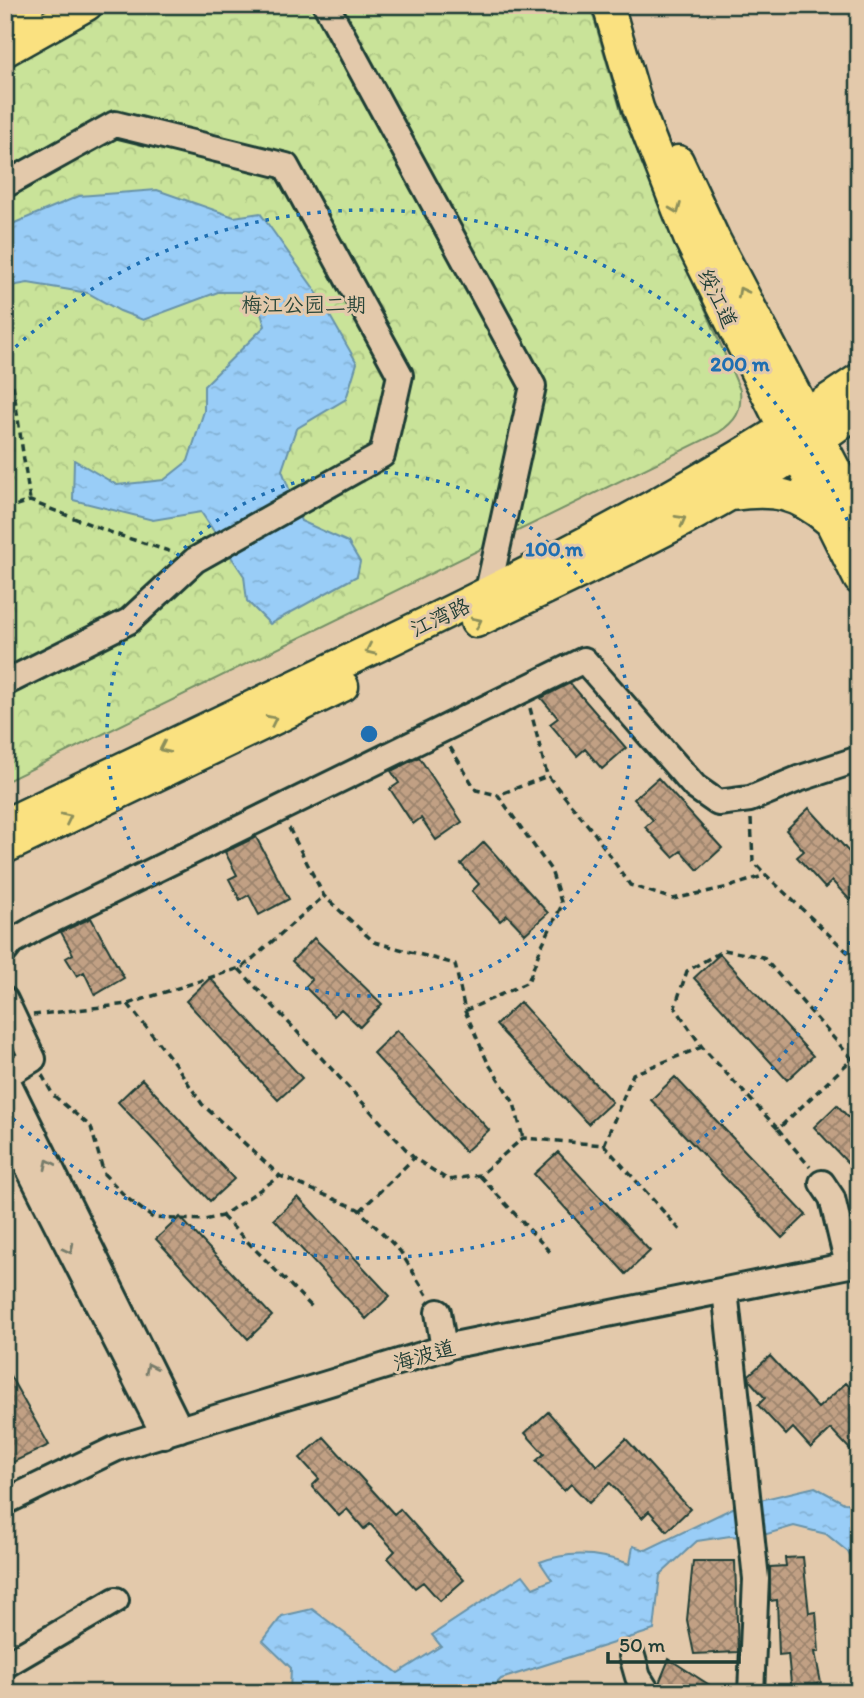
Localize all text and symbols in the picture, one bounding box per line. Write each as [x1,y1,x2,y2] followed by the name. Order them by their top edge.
[668,202,682,214] one-way arrow
[693,264,743,332] street label: 绥江道
[737,287,750,299] one-way arrow
[241,292,367,317] park label: 梅江公园二期
[710,351,770,376] text: 200 m
[673,515,686,528] one-way arrow
[525,536,583,561] text: 100 m
[406,592,474,642] street label: 江湾路
[470,616,482,630] one-way arrow
[365,642,377,656] one-way arrow
[265,714,277,728] one-way arrow
[357,722,381,746] centre of rings
[159,740,172,754] one-way arrow
[60,813,72,827] one-way arrow
[43,1159,57,1171] one-way arrow
[61,1242,75,1254] one-way arrow
[390,1334,458,1376] street label: 海波道
[144,1363,158,1375] one-way arrow
[608,1621,740,1665] scale bar
[619,1632,666,1657] text: 50 m

